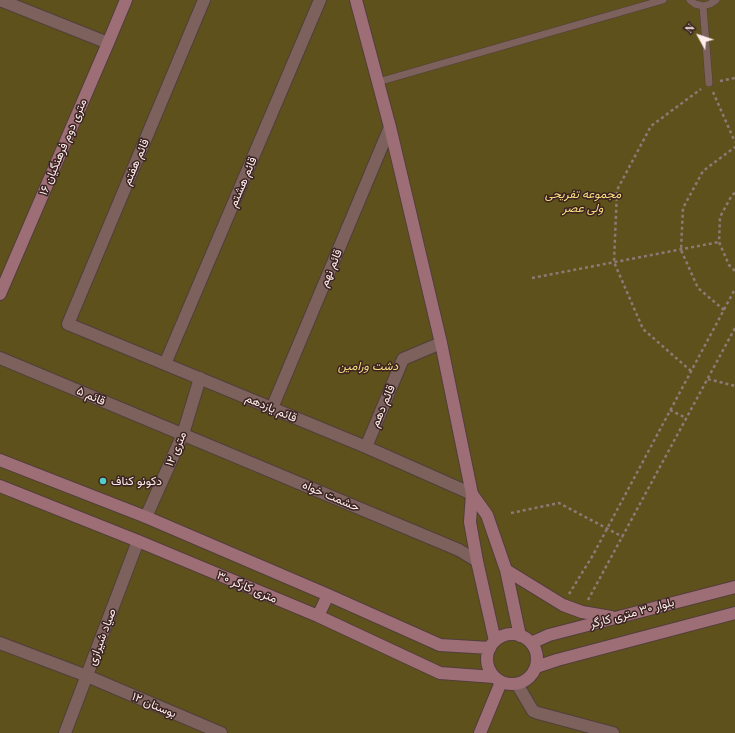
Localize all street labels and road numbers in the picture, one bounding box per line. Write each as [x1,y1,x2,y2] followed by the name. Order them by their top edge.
[36,97,90,197] street label: ۱۶ متری دوم فرهنگیان
[120,137,152,187] street label: قائم هفتم
[226,155,260,209] street label: قائم هشتم
[317,247,345,289] street label: قائم نهم
[368,383,398,429] street label: قائم دهم
[74,384,108,408] street label: قائم ۵
[243,391,299,425] street label: قائم یازدهم
[162,429,190,469] street label: ۱۲ متری
[300,477,362,515] street label: حشمت خواه
[215,568,279,606] street label: ۳۰ متری کارگر
[588,595,676,631] street label: بلوار ۳۰ متری کارگر
[85,607,119,667] street label: صیاد شیرازی
[130,689,178,721] street label: بوستان ۱۲

